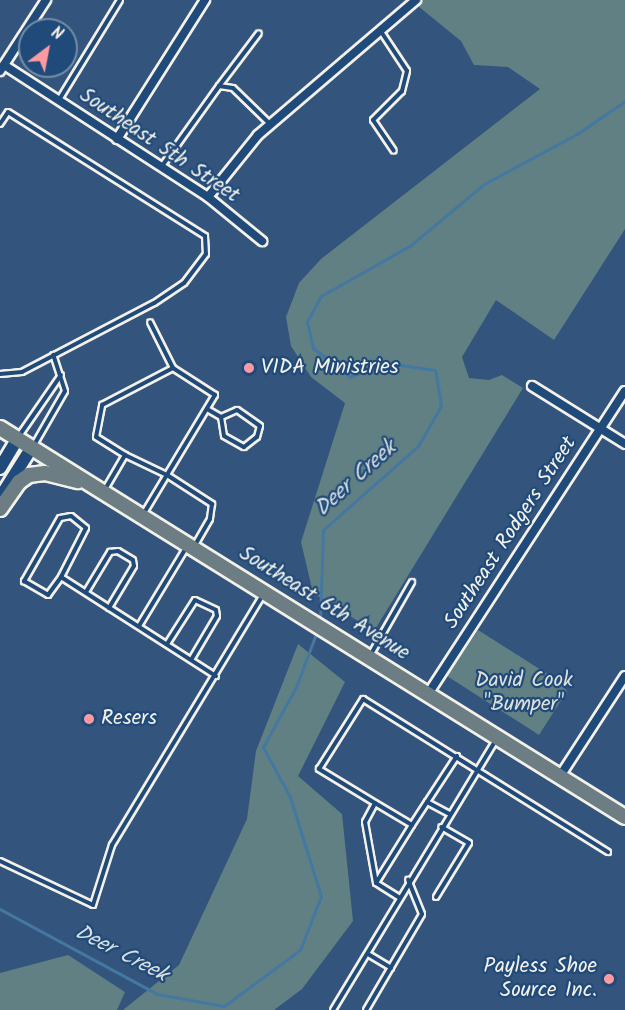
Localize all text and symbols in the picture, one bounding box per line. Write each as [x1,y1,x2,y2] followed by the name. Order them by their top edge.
[18,18,78,78] north arrow
[46,21,68,47] text: N
[74,83,244,209] street label: Southeast 5th Street
[261,355,399,381] place label: VIDA Ministries
[242,361,256,375] marker: VIDA Ministries
[439,432,583,634] street label: Southeast Rodgers Street
[310,436,402,522] water label: Deer Creek
[234,541,414,667] street label: Southeast 6th Avenue
[475,668,573,718] park label: David Cook "Bumper"
[101,706,157,732] place label: Resers
[82,712,96,726] marker: Resers
[70,919,172,989] water label: Deer Creek
[484,954,597,1004] place label: Payless Shoe Source Inc.
[602,972,616,986] marker: Payless Shoe Source Inc.

